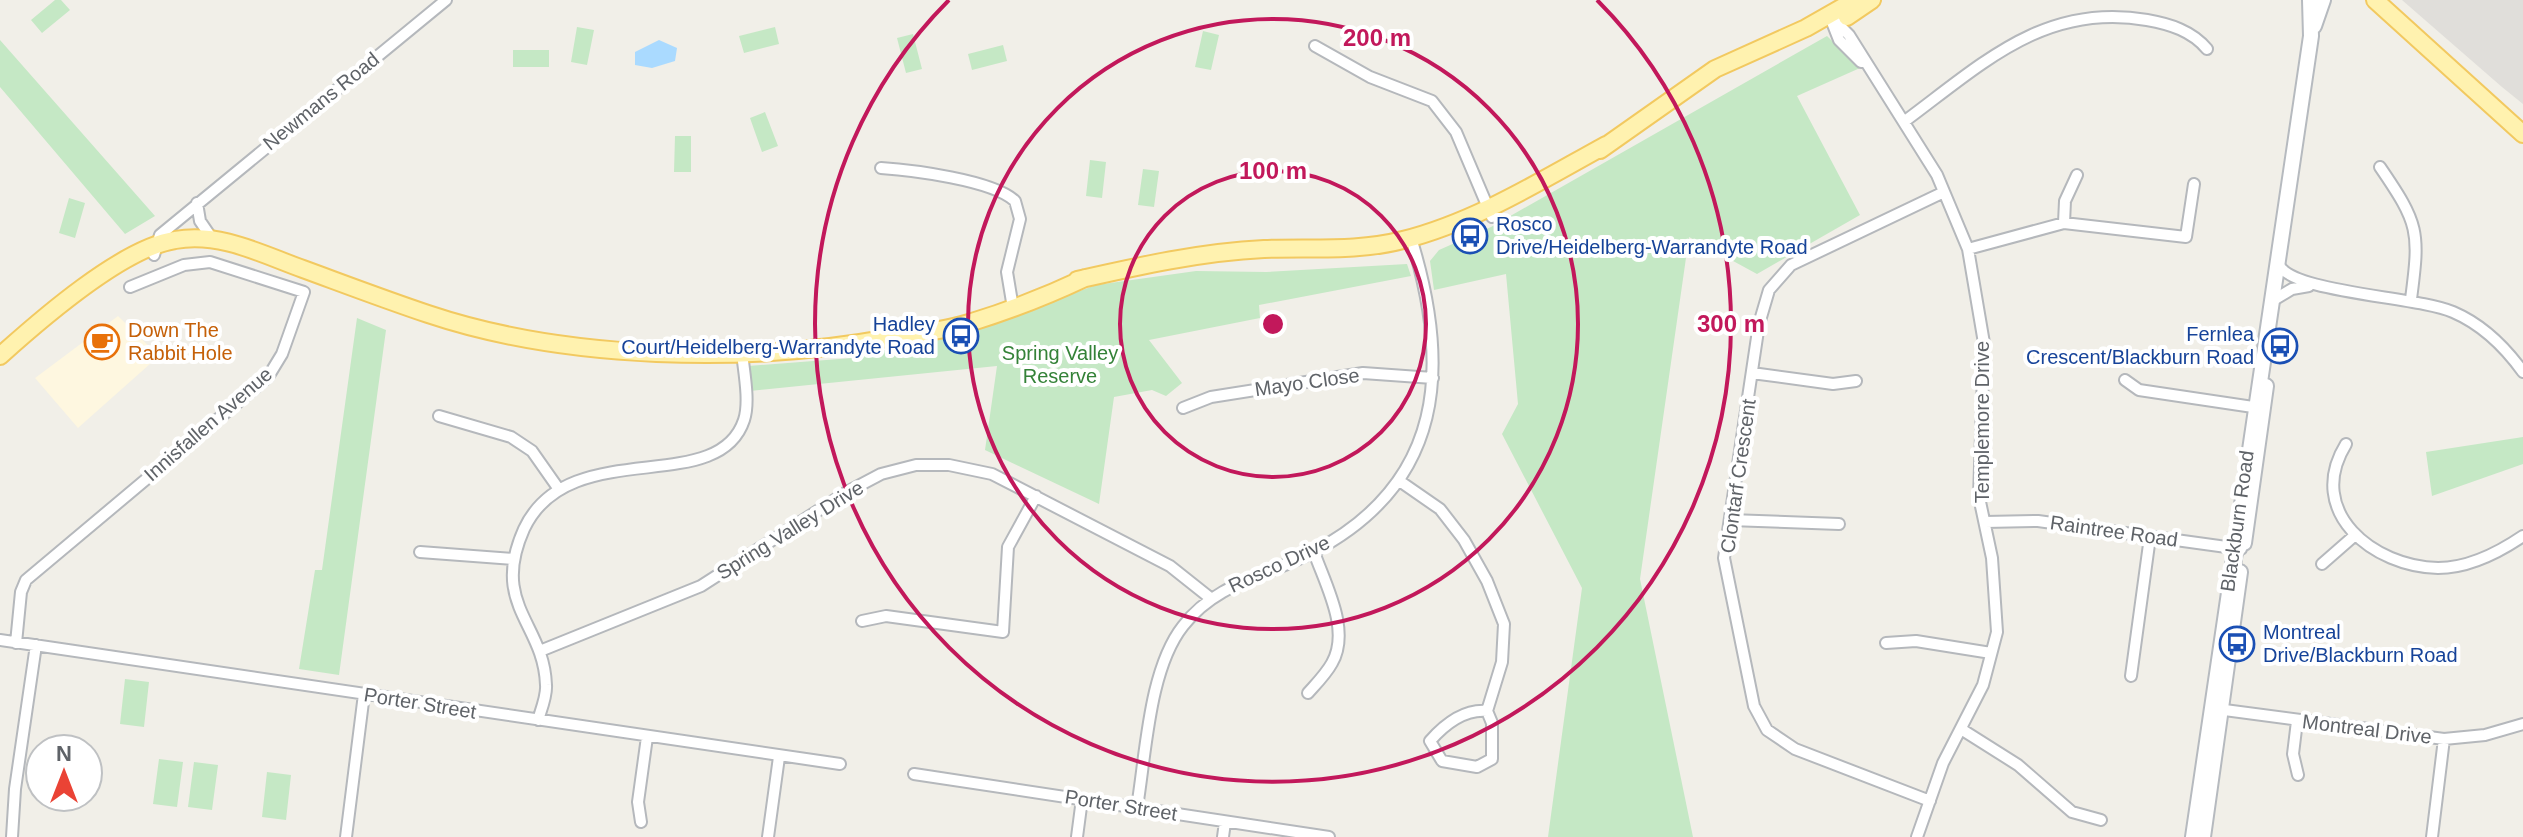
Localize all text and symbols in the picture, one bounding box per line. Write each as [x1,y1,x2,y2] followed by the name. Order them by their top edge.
[1343,24,1411,51] text: 200 m
[259,48,383,154] street label: Newmans Road
[1239,157,1307,184] text: 100 m
[1496,213,1808,258] place label: Rosco Drive/Heidelberg-Warrandyte Road
[1451,217,1489,255] bus stop icon: Rosco Drive/Heidelberg-Warrandyte Road
[1259,310,1287,338] centre of rings
[1697,310,1765,337] text: 300 m
[621,313,935,358] place label: Hadley Court/Heidelberg-Warrandyte Road
[942,317,980,355] bus stop icon: Hadley Court/Heidelberg-Warrandyte Road
[128,319,233,364] place label: Down The Rabbit Hole
[83,323,121,361] cafe icon: Down The Rabbit Hole
[2026,323,2255,368] place label: Fernlea Crescent/Blackburn Road
[2261,327,2299,365] bus stop icon: Fernlea Crescent/Blackburn Road
[1971,341,1993,503] street label: Templemore Drive
[1002,342,1118,387] park label: Spring Valley Reserve
[140,363,276,485] street label: Innisfallen Avenue
[1253,364,1361,400] street label: Mayo Close
[1716,397,1760,555] street label: Clontarf Crescent
[2216,449,2258,593] street label: Blackburn Road
[713,476,867,584] street label: Spring Valley Drive
[2049,511,2179,551] street label: Raintree Road
[1225,531,1333,597] street label: Rosco Drive
[2263,621,2458,666] place label: Montreal Drive/Blackburn Road
[2218,625,2256,663] bus stop icon: Montreal Drive/Blackburn Road
[362,683,478,723] street label: Porter Street
[2301,710,2433,748] street label: Montreal Drive
[24,733,104,813] north arrow
[56,741,72,766] text: N
[1063,785,1179,825] street label: Porter Street

